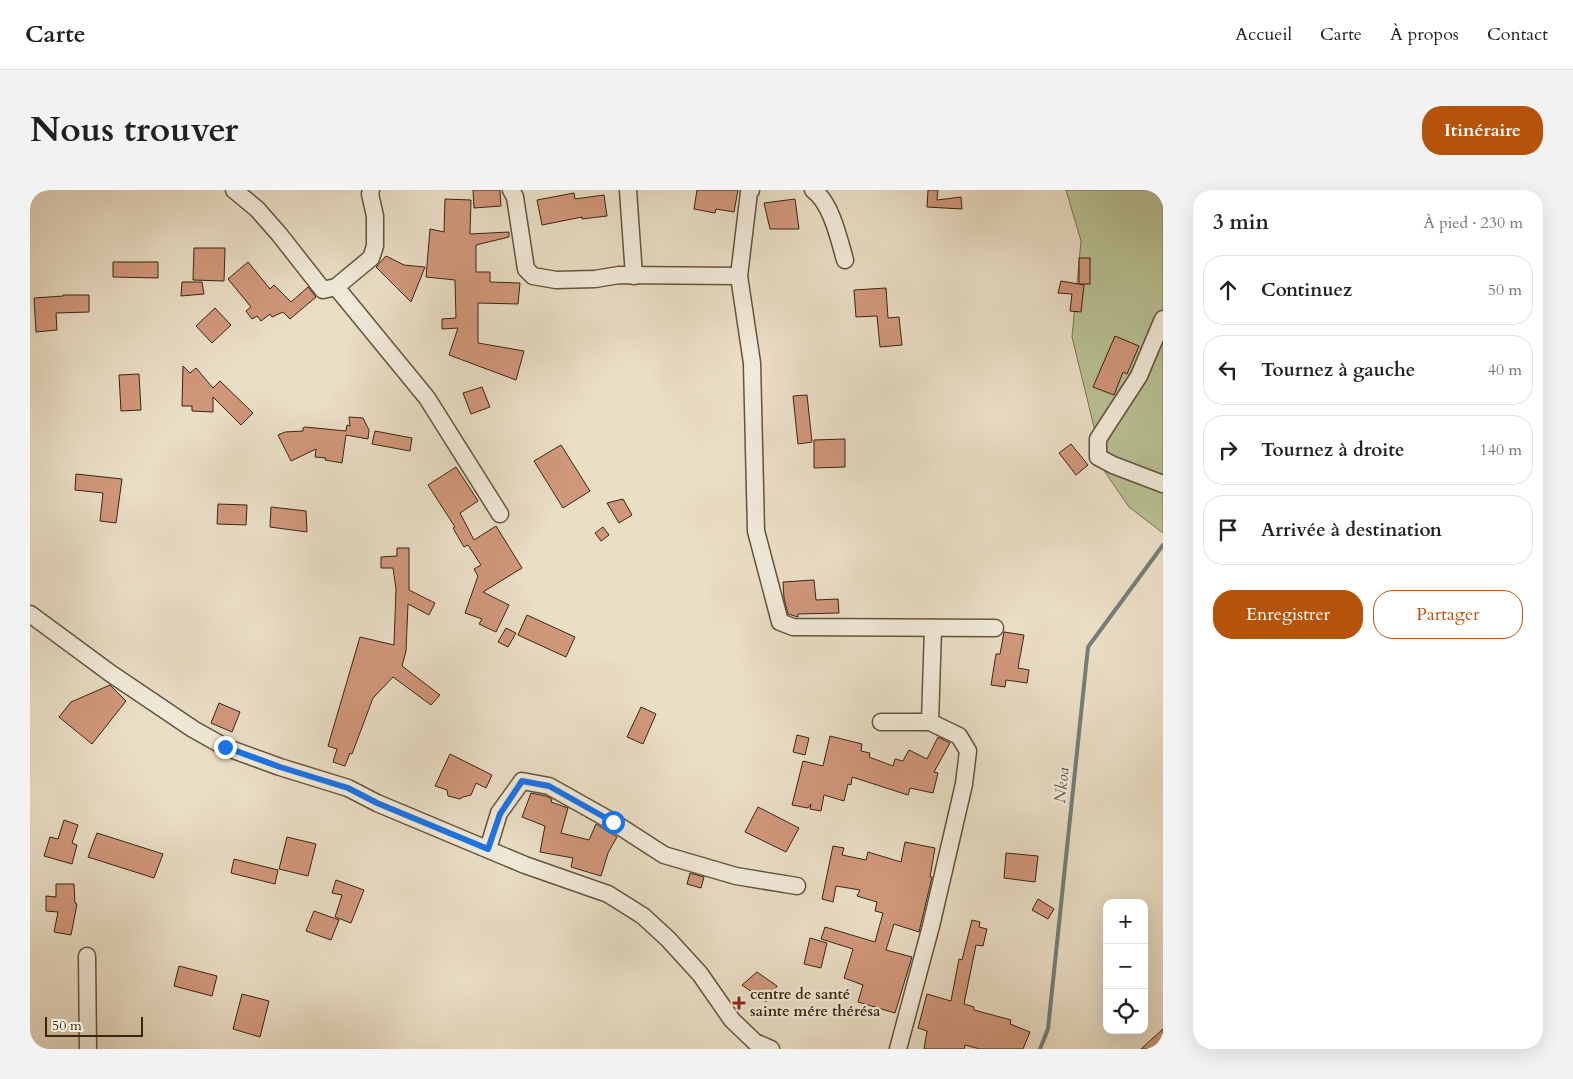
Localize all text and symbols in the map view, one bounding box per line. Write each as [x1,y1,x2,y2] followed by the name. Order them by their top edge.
[25,18,86,51] text: Carte
[1235,22,1292,47] text: Accueil
[1320,22,1362,47] text: Carte
[1390,22,1459,47] text: À propos
[1487,22,1548,47] text: Contact
[30,106,238,154] text: Nous trouver
[1422,106,1543,155] button: Itinéraire
[1213,208,1269,237] text: 3 min
[1423,212,1523,234] text: À pied · 230 m
[1214,276,1242,304] icon: ahead
[1261,277,1352,303] text: Continuez
[1488,279,1522,301] text: 50 m
[1214,356,1242,384] icon: left
[1261,357,1415,383] text: Tournez à gauche
[1488,359,1522,381] text: 40 m
[1214,436,1242,464] icon: right
[1261,437,1404,463] text: Tournez à droite
[1480,439,1522,461] text: 140 m
[1214,516,1242,544] icon: arrive
[1261,517,1442,543] text: Arrivée à destination
[1213,590,1363,639] button: Enregistrer
[1373,590,1523,639] button: Partager
[214,736,237,759] route end
[1049,766,1075,804] water label: Nkoa
[602,811,625,834] route start
[1103,899,1148,1034] map controls
[1103,899,1148,944] button: +
[1103,944,1148,989] button: −
[750,984,881,1021] place label: centre de santé sainte mére thérésa
[1103,989,1148,1034] button: locate
[732,996,746,1010] marker: centre de santé sainte mére thérésa
[45,1014,142,1037] scale bar
[52,1016,82,1035] text: 50 m

